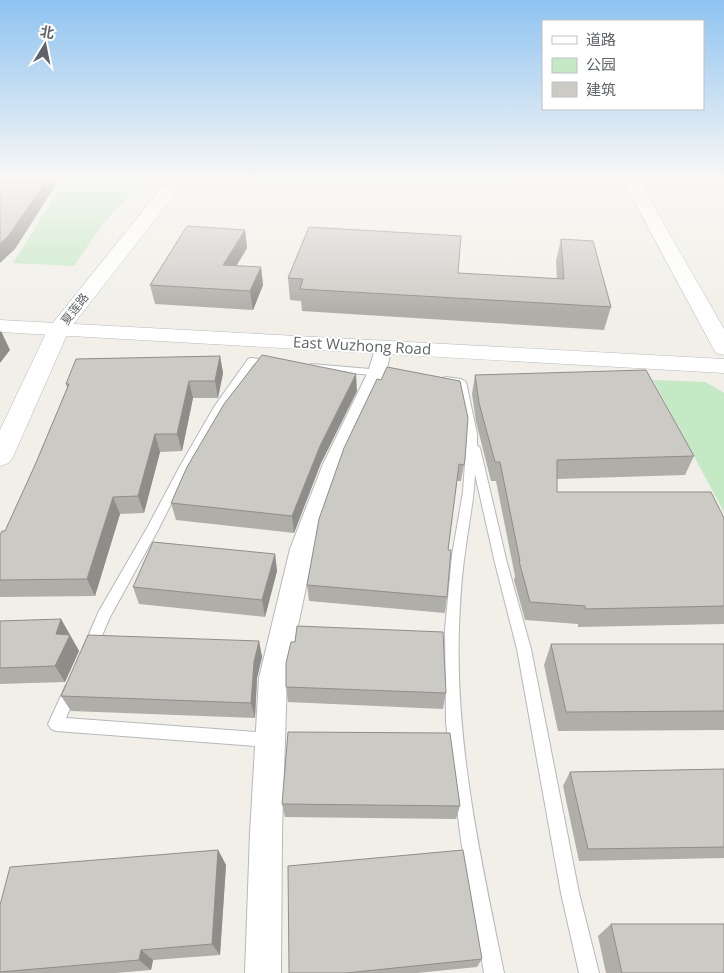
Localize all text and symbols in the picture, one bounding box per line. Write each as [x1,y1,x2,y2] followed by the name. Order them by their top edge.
[20,20,70,70] north arrow
[542,20,704,110] legend
[39,21,56,42] text: 北
[586,29,616,49] text: 道路
[586,54,616,74] text: 公园
[586,79,616,99] text: 建筑
[57,289,92,328] street label: 夏莲路
[292,331,432,359] street label: East Wuzhong Road

